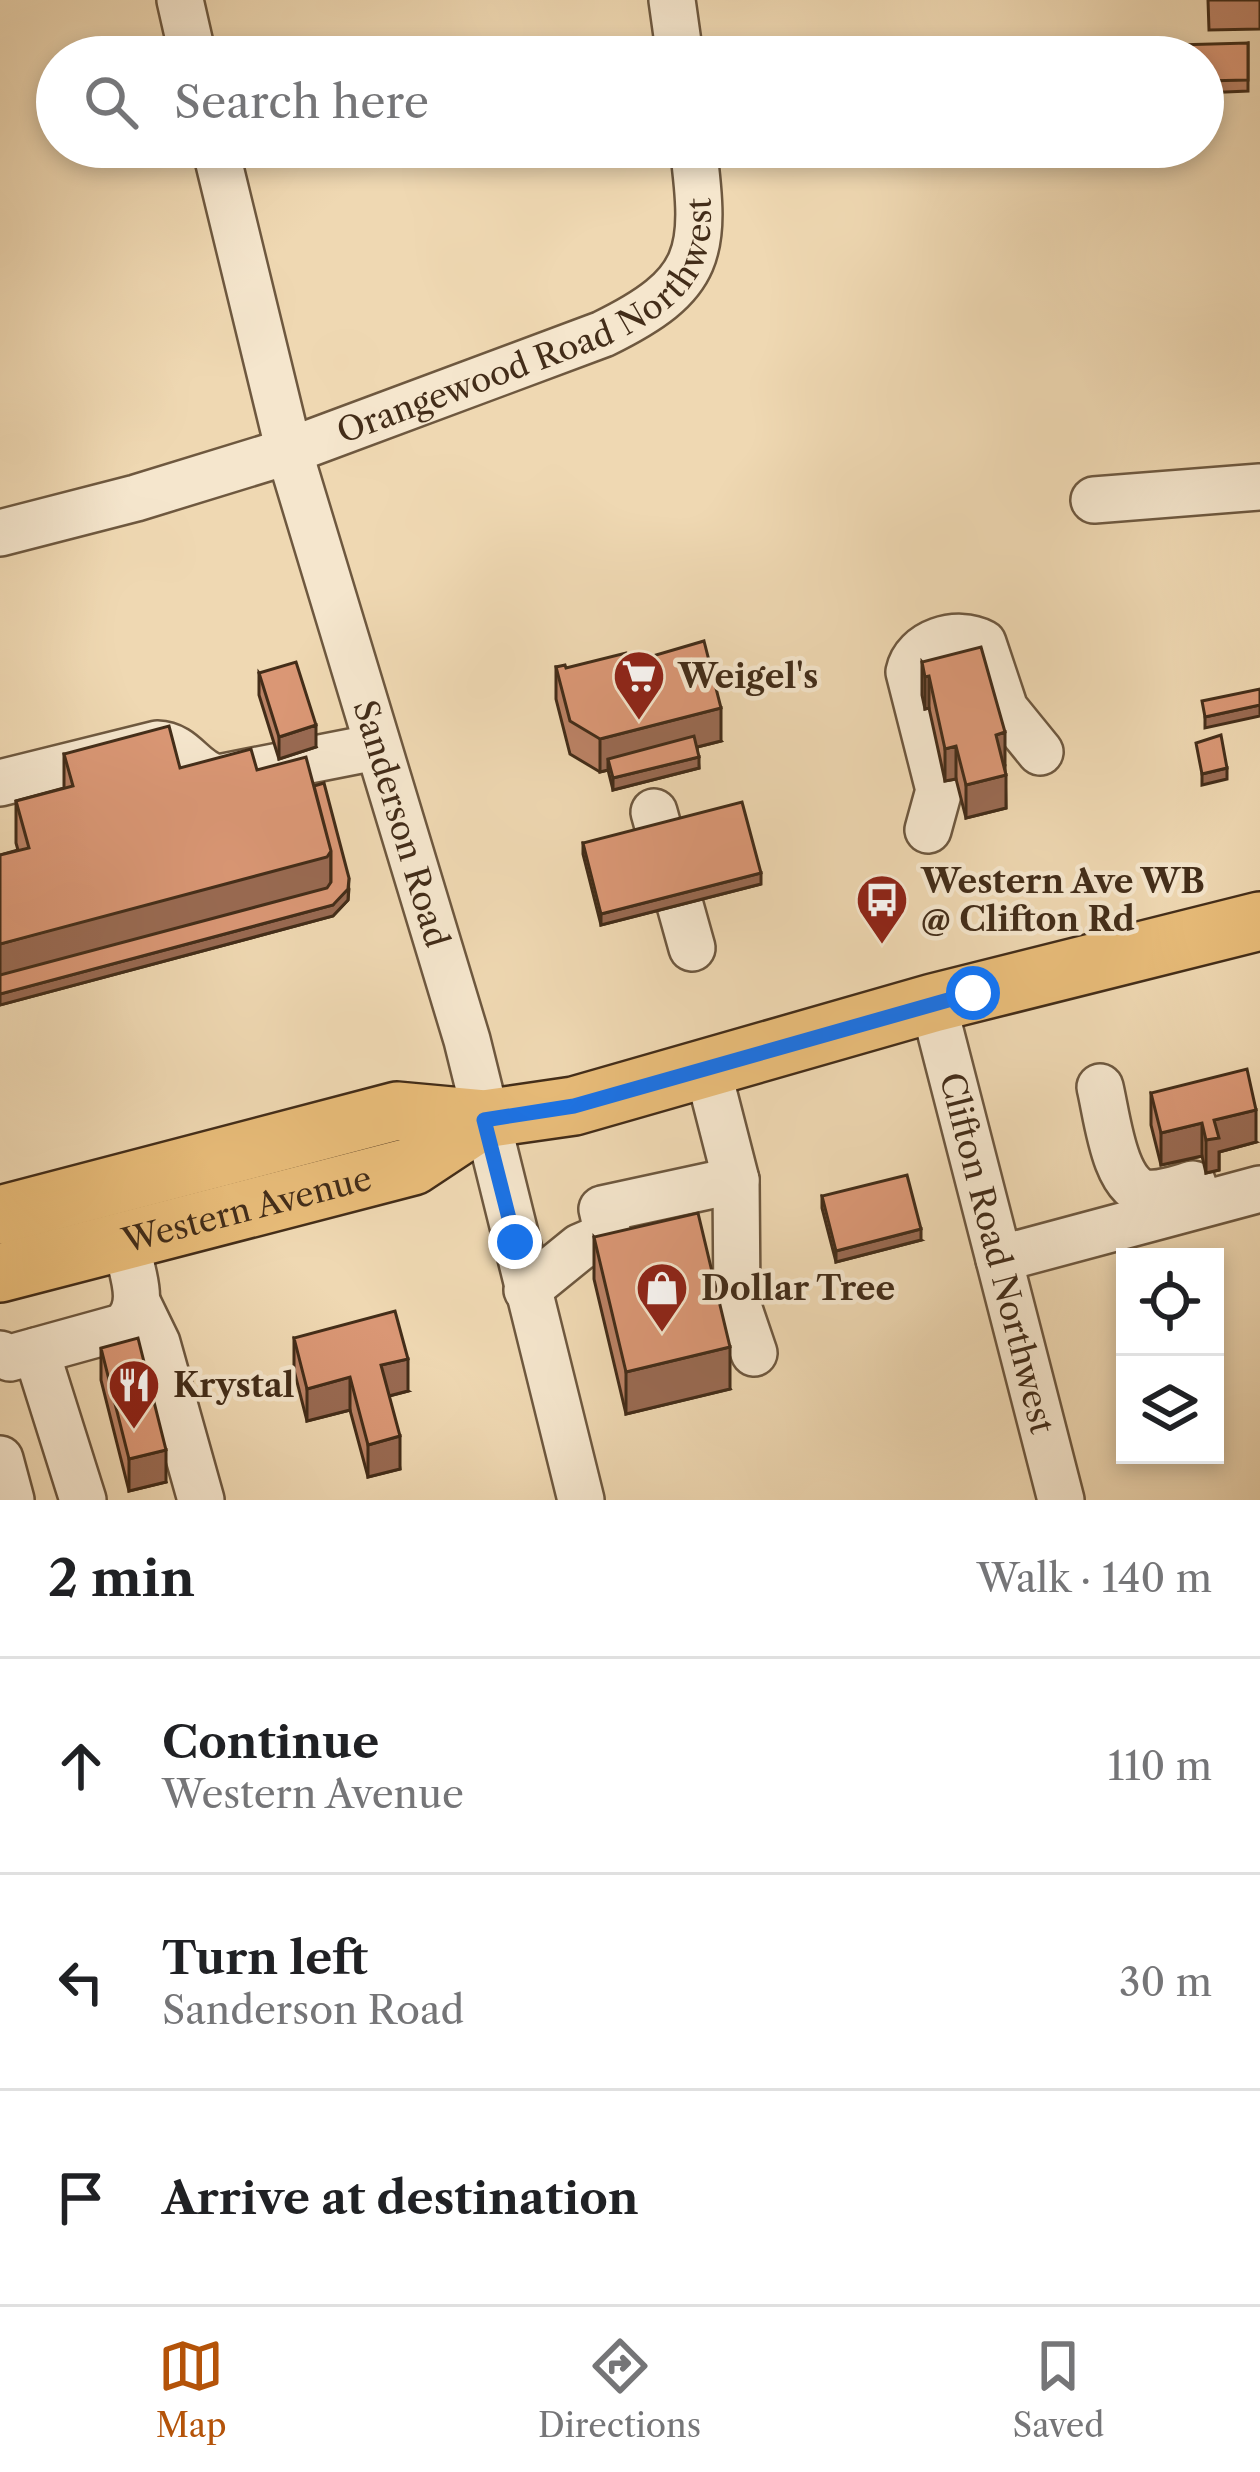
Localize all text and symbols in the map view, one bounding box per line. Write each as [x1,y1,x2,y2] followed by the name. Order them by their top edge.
[36,36,1224,168] search box
[78,69,144,135] icon: search
[174,74,429,130] text: Search here
[331,197,719,452] street label: Orangewood Road Northwest
[611,648,667,722] supermarket icon: Weigel's
[677,656,818,697] place label: Weigel's
[345,695,458,952] street label: Sanderson Road
[920,861,1205,940] place label: Western Ave WB @ Clifton Rd
[854,872,910,946] bus stop icon: Western Ave WB @ Clifton Rd
[946,966,1000,1020] route start
[931,1068,1064,1438] street label: Clifton Road Northwest
[117,1157,376,1261] street label: Western Avenue
[488,1215,542,1269] route end
[1116,1248,1224,1464] map controls
[1116,1248,1224,1356] button: locate
[634,1260,690,1334] shop icon: Dollar Tree
[701,1268,895,1309] place label: Dollar Tree
[1116,1356,1224,1464] button: layers
[106,1357,162,1431] restaurant icon: Krystal
[173,1365,295,1406] place label: Krystal
[48,1547,195,1609] text: 2 min
[977,1554,1212,1602] text: Walk · 140 m
[162,1714,379,1770] text: Continue
[48,1733,114,1799] icon: ahead
[1108,1742,1212,1790] text: 110 m
[162,1770,464,1818] text: Western Avenue
[162,1930,368,1986] text: Turn left
[48,1949,114,2015] icon: left
[1119,1958,1212,2006] text: 30 m
[162,1986,464,2034] text: Sanderson Road
[48,2165,114,2231] icon: arrive
[162,2170,639,2226] text: Arrive at destination
[156,2333,227,2446] tab: Map
[538,2333,701,2446] tab: Directions
[1013,2333,1104,2446] tab: Saved

